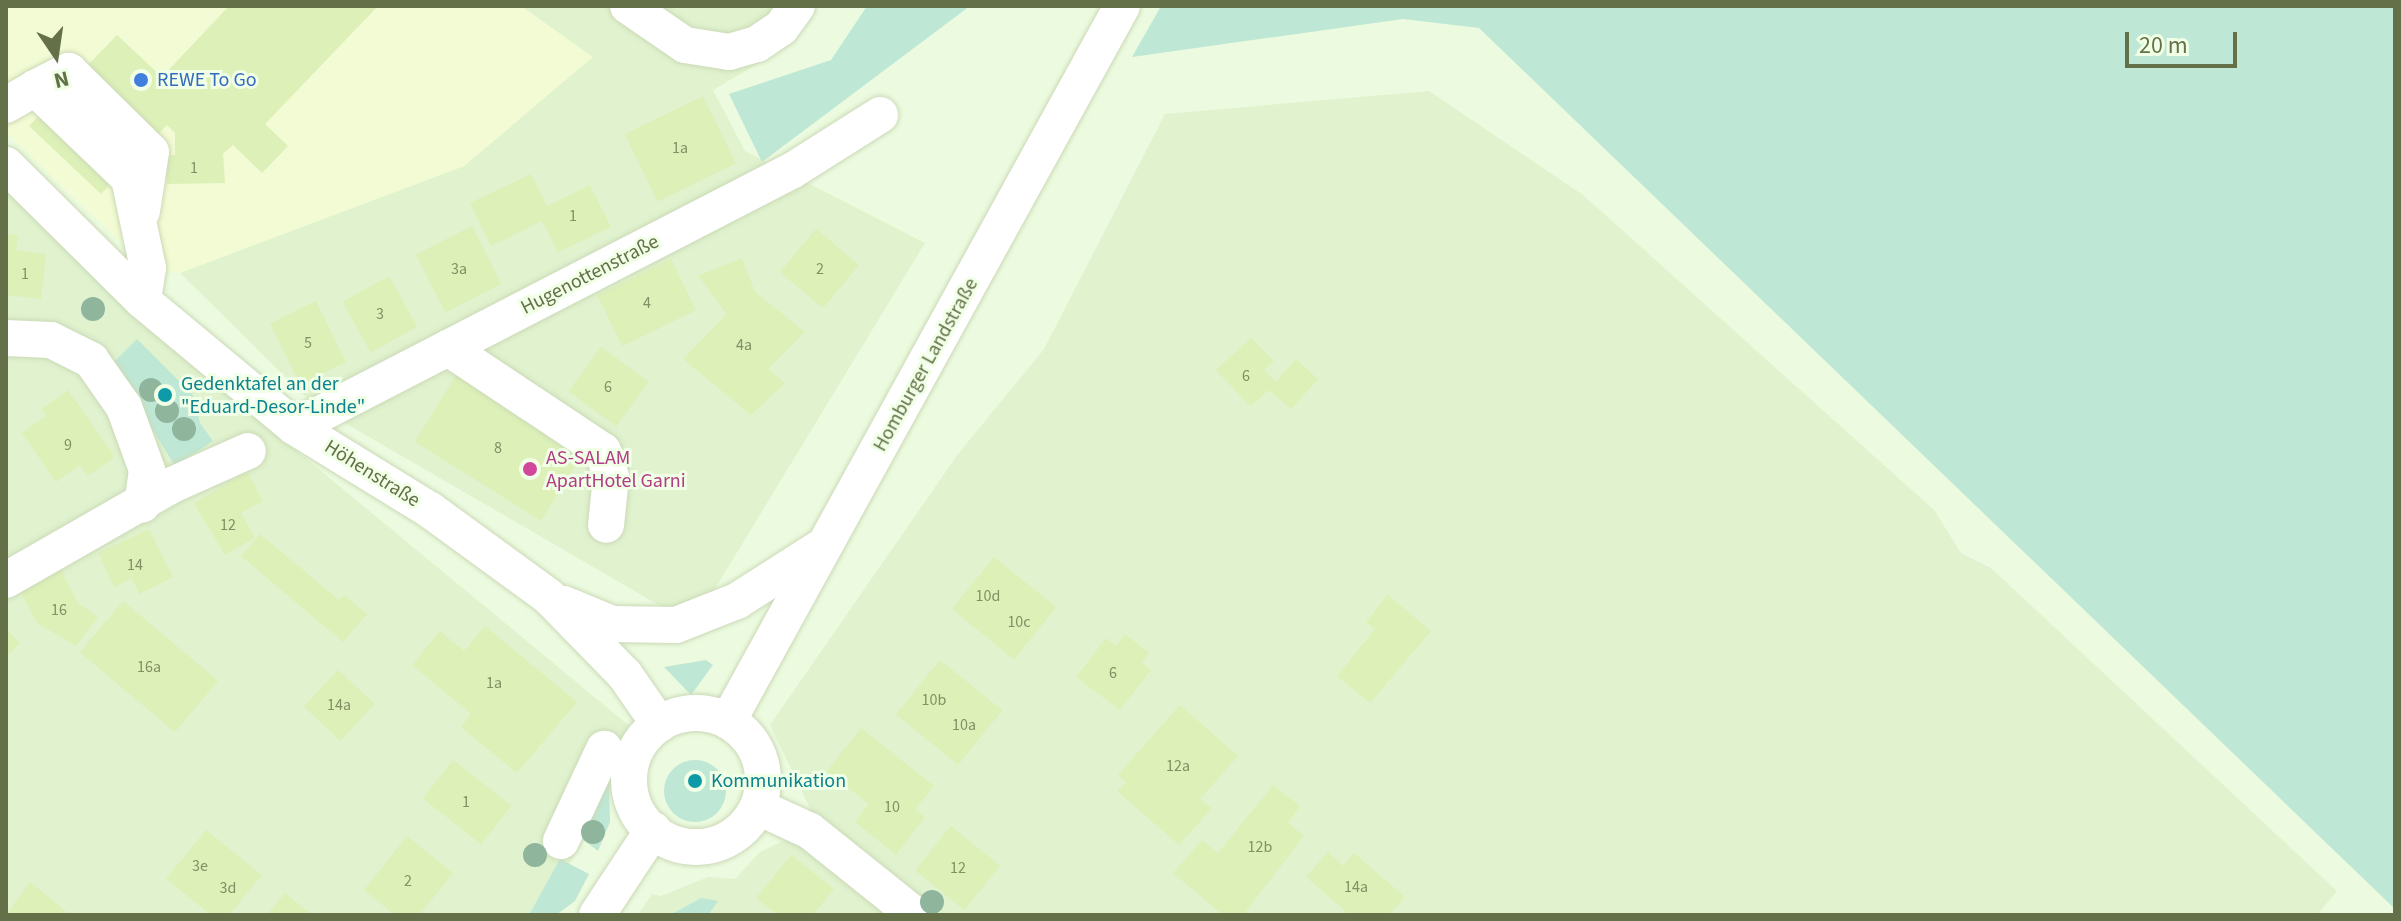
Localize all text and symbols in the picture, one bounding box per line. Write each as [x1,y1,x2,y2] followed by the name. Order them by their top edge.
[16,16,96,96] north arrow
[2129,16,2241,66] scale bar
[2139,28,2188,63] text: 20 m
[51,62,72,97] text: N
[157,68,257,92] place label: REWE To Go
[132,71,150,89] marker: REWE To Go
[672,138,688,158] house number: 1a
[190,158,198,178] house number: 1
[569,206,577,226] house number: 1
[517,230,663,320] street label: Hugenottenstraße
[451,259,467,279] house number: 3a
[816,259,824,279] house number: 2
[21,264,29,284] house number: 1
[868,274,984,456] street label: Homburger Landstraße
[643,293,651,313] house number: 4
[376,304,384,324] house number: 3
[304,333,312,353] house number: 5
[736,335,752,355] house number: 4a
[1242,366,1250,386] house number: 6
[181,372,365,419] place label: Gedenktafel an der "Eduard-Desor-Linde"
[604,377,612,397] house number: 6
[156,386,174,404] marker: Gedenktafel an der "Eduard-Desor-Linde"
[64,435,72,455] house number: 9
[320,435,424,513] street label: Höhenstraße
[494,438,502,458] house number: 8
[546,446,686,493] place label: AS-SALAM ApartHotel Garni
[521,460,539,478] marker: AS-SALAM ApartHotel Garni
[220,515,236,535] house number: 12
[127,555,143,575] house number: 14
[976,586,1000,606] house number: 10d
[51,600,67,620] house number: 16
[1007,612,1031,632] house number: 10c
[137,657,161,677] house number: 16a
[1109,663,1117,683] house number: 6
[486,673,502,693] house number: 1a
[922,690,946,710] house number: 10b
[327,695,351,715] house number: 14a
[952,715,976,735] house number: 10a
[1166,756,1190,776] house number: 12a
[711,769,846,793] place label: Kommunikation
[686,772,704,790] marker: Kommunikation
[462,792,470,812] house number: 1
[884,797,900,817] house number: 10
[1248,837,1272,857] house number: 12b
[192,856,208,876] house number: 3e
[950,858,966,878] house number: 12
[404,871,412,891] house number: 2
[1344,877,1368,897] house number: 14a
[220,878,236,898] house number: 3d

